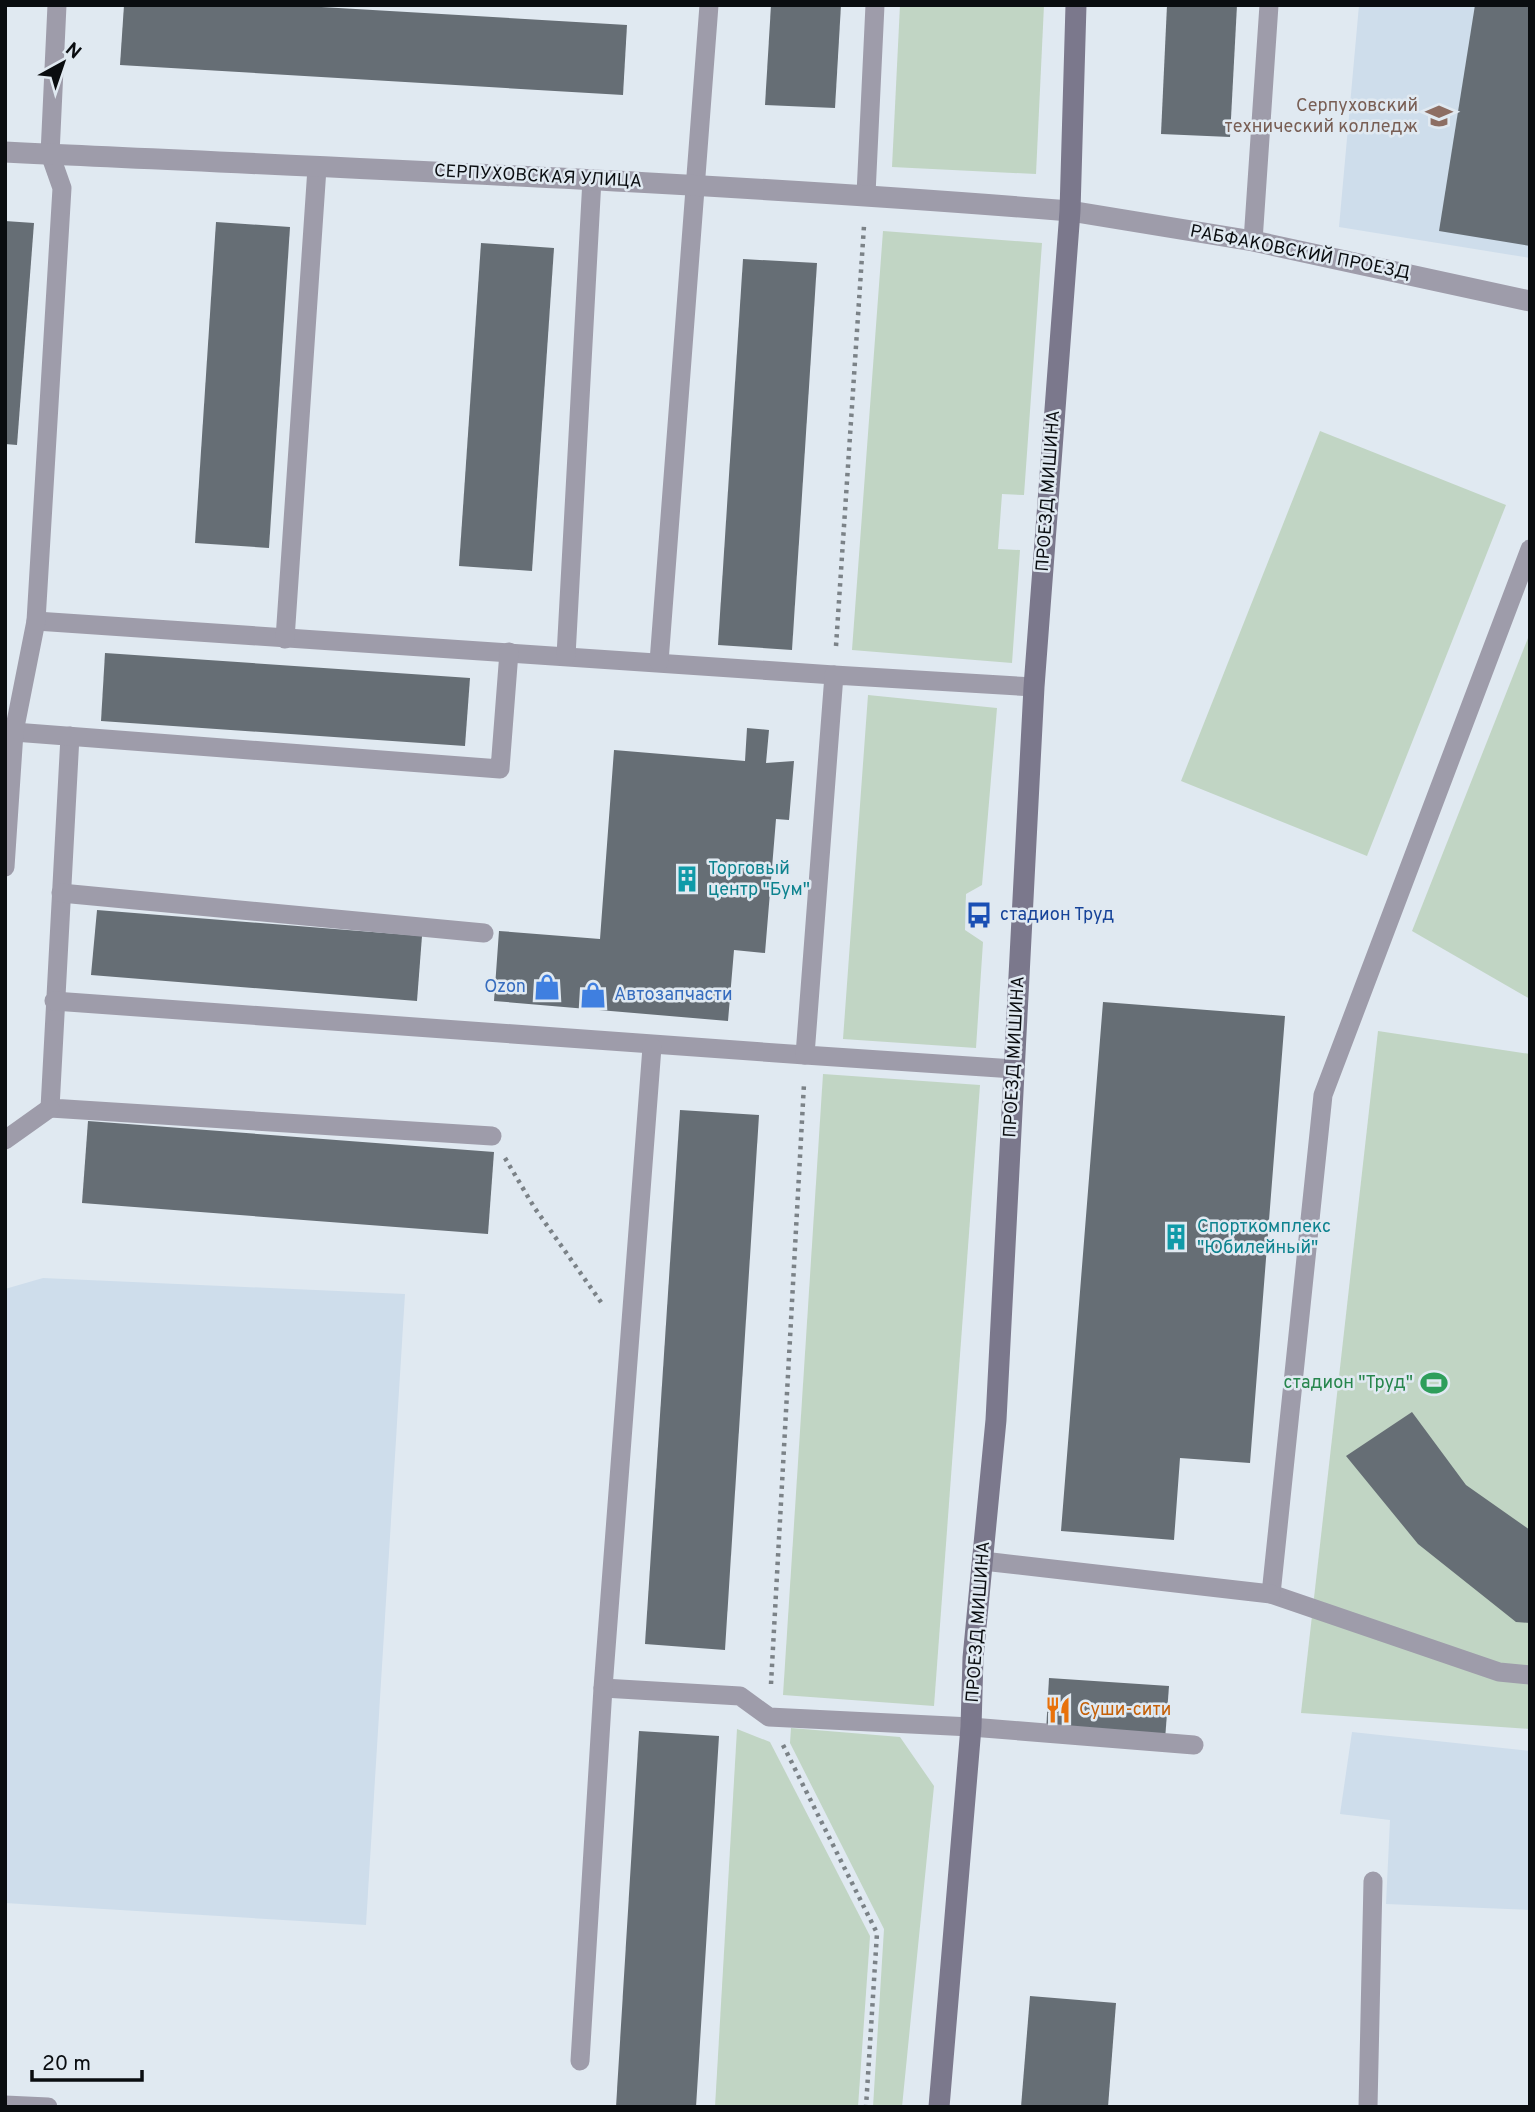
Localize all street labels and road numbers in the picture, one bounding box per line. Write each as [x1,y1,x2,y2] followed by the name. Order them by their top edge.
[433,160,643,194] street label: СЕРПУХОВСКАЯ УЛИЦА
[1188,218,1412,286] street label: РАБФАКОВСКИЙ ПРОЕЗД
[1032,409,1066,573] street label: ПРОЕЗД МИШИНА
[999,976,1031,1138] street label: ПРОЕЗД МИШИНА
[962,1540,996,1704] street label: ПРОЕЗД МИШИНА

